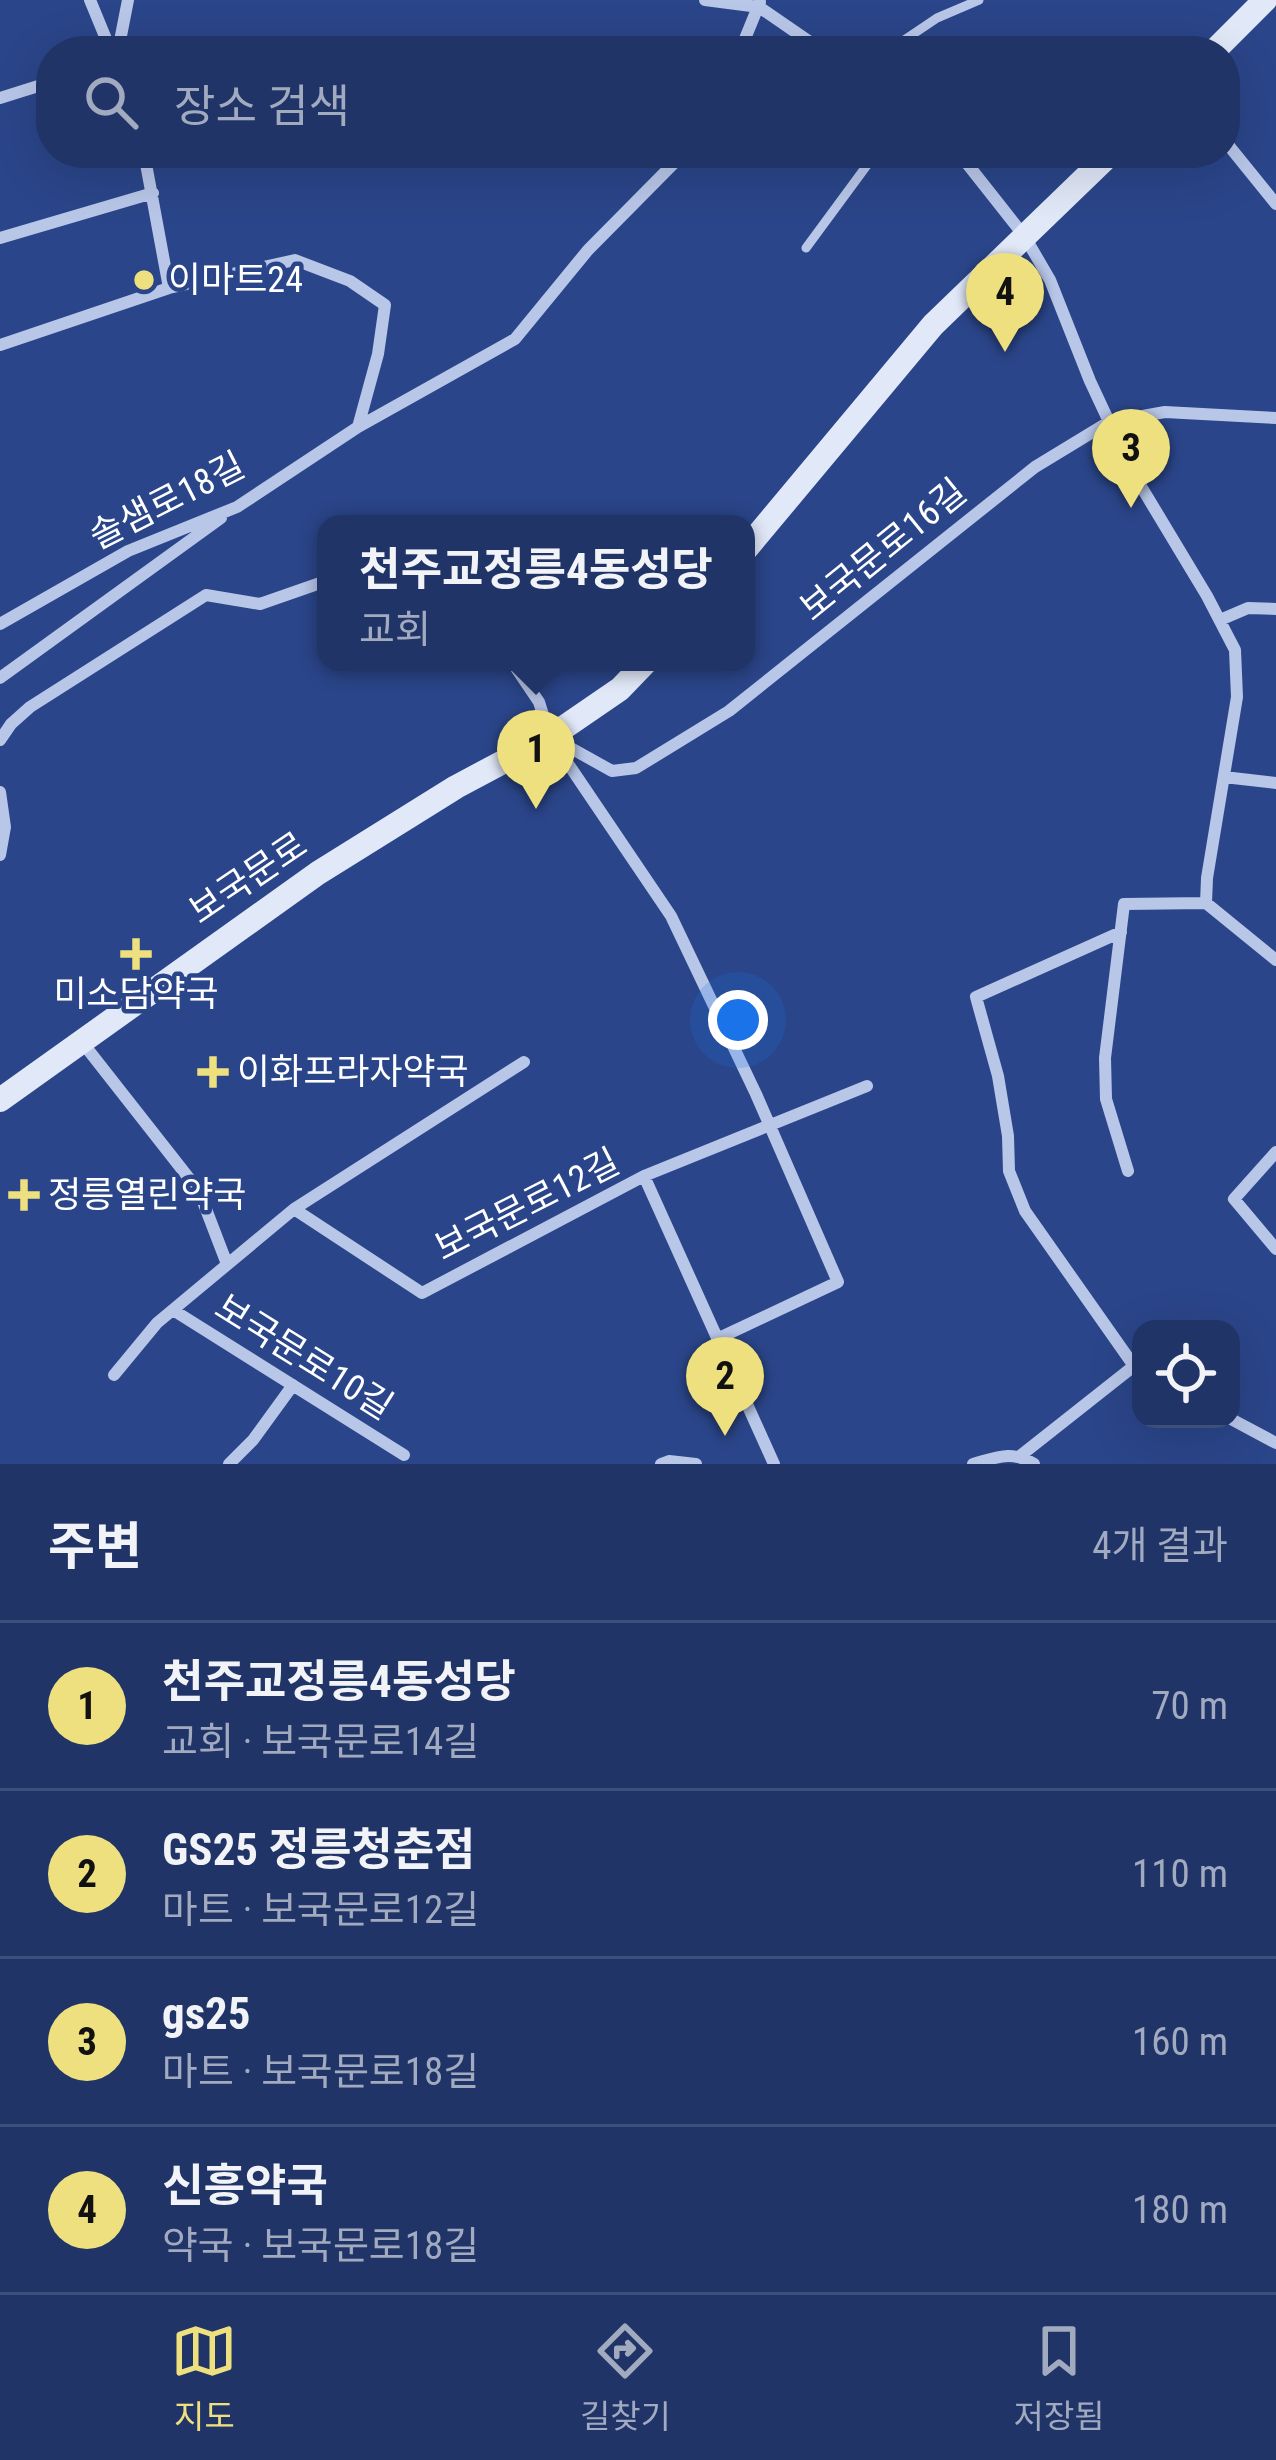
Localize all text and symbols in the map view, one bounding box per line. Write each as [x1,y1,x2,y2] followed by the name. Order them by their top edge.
[36,36,1240,168] search box
[78,69,144,135] icon: search
[174,80,350,133] text: 장소 검색
[966,253,1044,352] pin: 4
[168,259,303,301] place label: 이마트24
[131,267,157,293] marker: 이마트24
[1092,409,1170,508] pin: 3
[83,444,251,558] street label: 솔샘로18길
[792,470,974,630] street label: 보국문로16길
[317,515,755,671] popup
[359,543,713,596] text: 천주교정릉4동성당
[359,607,431,653] text: 교회
[497,710,575,809] pin: 1
[181,824,315,932] street label: 보국문로
[123,941,149,967] marker: 미소담약국
[53,973,219,1015] place label: 미소담약국
[708,990,768,1050] your location
[237,1051,469,1093] place label: 이화프라자약국
[200,1059,226,1085] marker: 이화프라자약국
[428,1141,626,1269] street label: 보국문로12길
[48,1174,247,1216] place label: 정릉열린약국
[11,1182,37,1208] marker: 정릉열린약국
[208,1286,400,1428] street label: 보국문로10길
[1132,1320,1240,1428] map controls
[1132,1320,1240,1428] button: locate
[686,1337,764,1436] pin: 2
[48,1517,142,1576] text: 주변
[1092,1523,1228,1569] text: 4개 결과
[162,1655,516,1708] text: 천주교정릉4동성당
[77,1683,97,1729] text: 1
[1151,1683,1228,1729] text: 70 m
[162,1719,479,1765] text: 교회 · 보국문로14길
[162,1823,475,1876] text: GS25 정릉청춘점
[77,1851,97,1897] text: 2
[1132,1851,1228,1897] text: 110 m
[162,1887,479,1933] text: 마트 · 보국문로12길
[162,1987,251,2040] text: gs25
[77,2019,97,2065] text: 3
[1132,2019,1228,2065] text: 160 m
[162,2049,479,2095] text: 마트 · 보국문로18길
[162,2159,328,2212] text: 신흥약국
[77,2187,97,2233] text: 4
[1132,2187,1228,2233] text: 180 m
[162,2223,479,2269] text: 약국 · 보국문로18길
[171,2318,237,2438] tab: 지도
[580,2318,671,2438] tab: 길찾기
[1014,2318,1105,2438] tab: 저장됨

